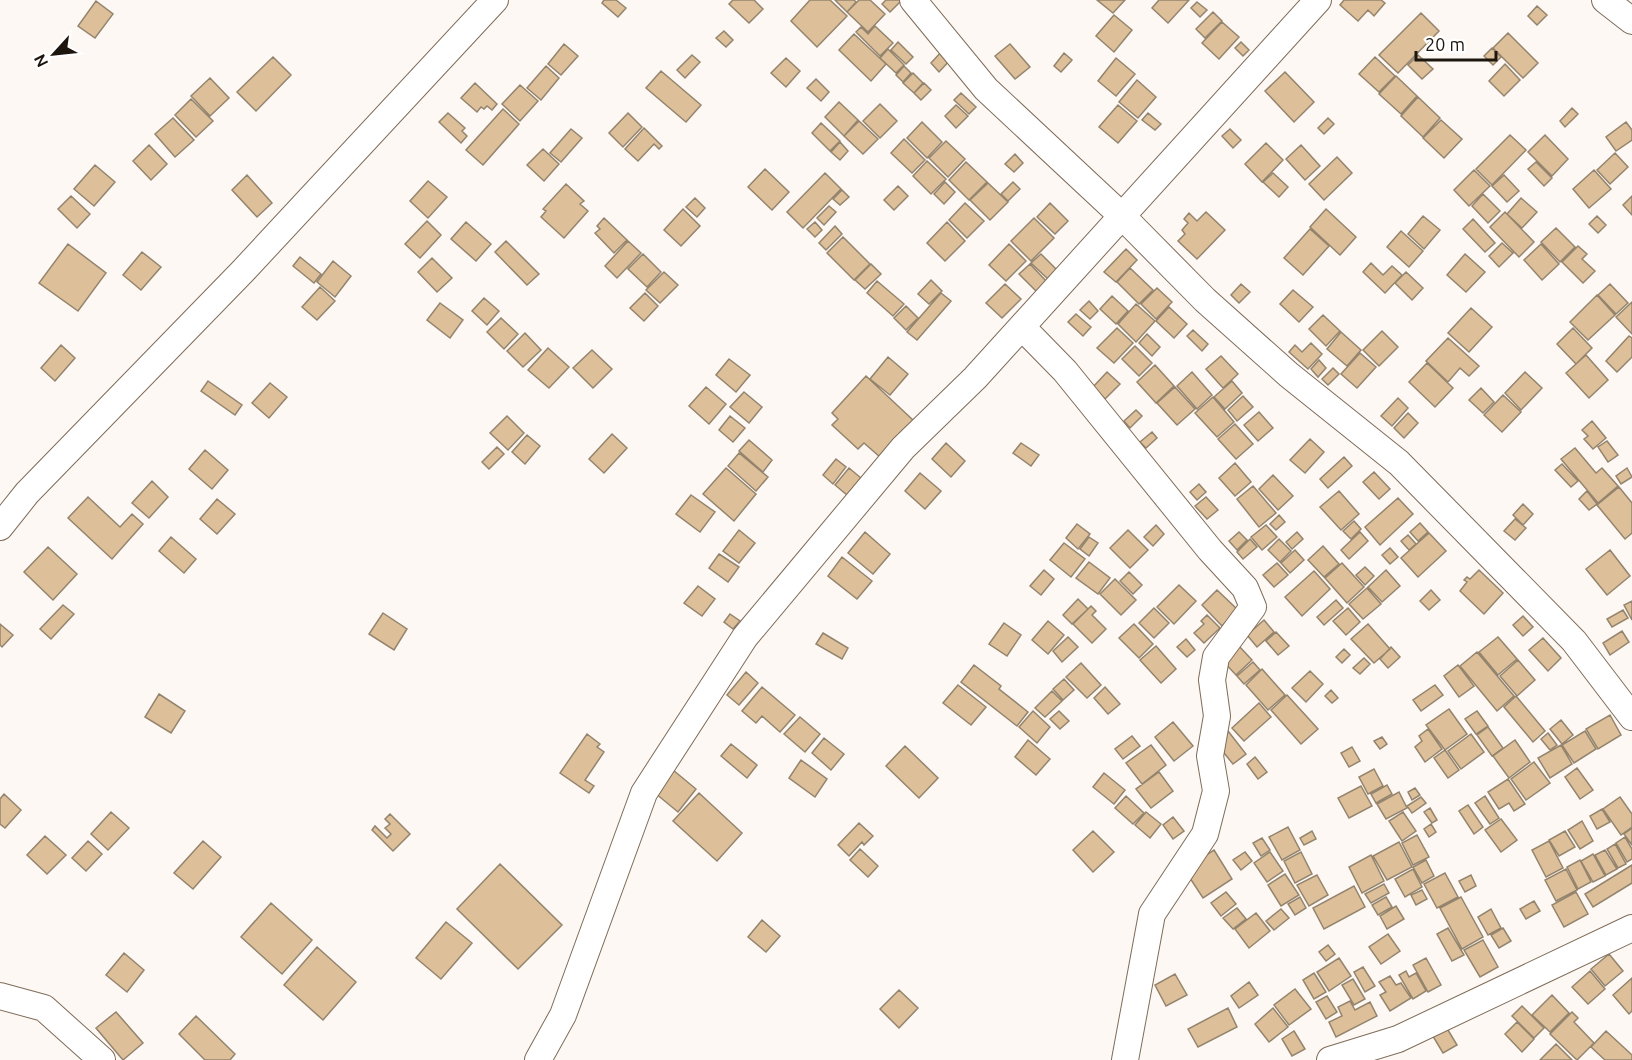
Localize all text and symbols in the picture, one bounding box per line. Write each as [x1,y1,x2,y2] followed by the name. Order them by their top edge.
[24,24,84,84] north arrow
[1416,24,1496,62] scale bar
[1425,34,1465,54] text: 20 m
[30,51,51,70] text: N

